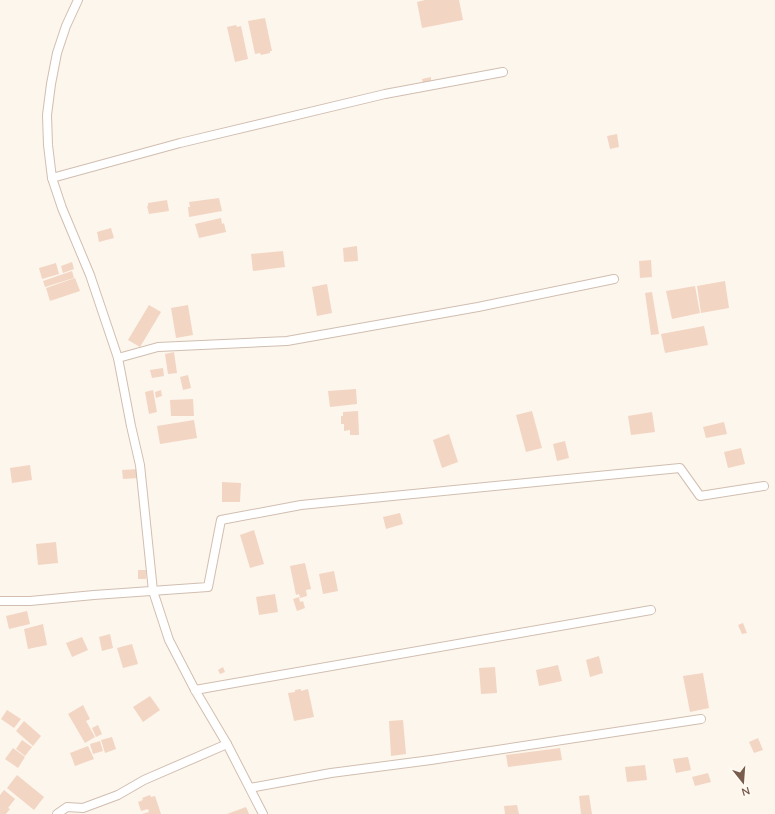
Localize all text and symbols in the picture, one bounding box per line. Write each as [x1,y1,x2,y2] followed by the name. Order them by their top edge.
[723,762,763,802] north arrow
[740,784,752,799] text: N

